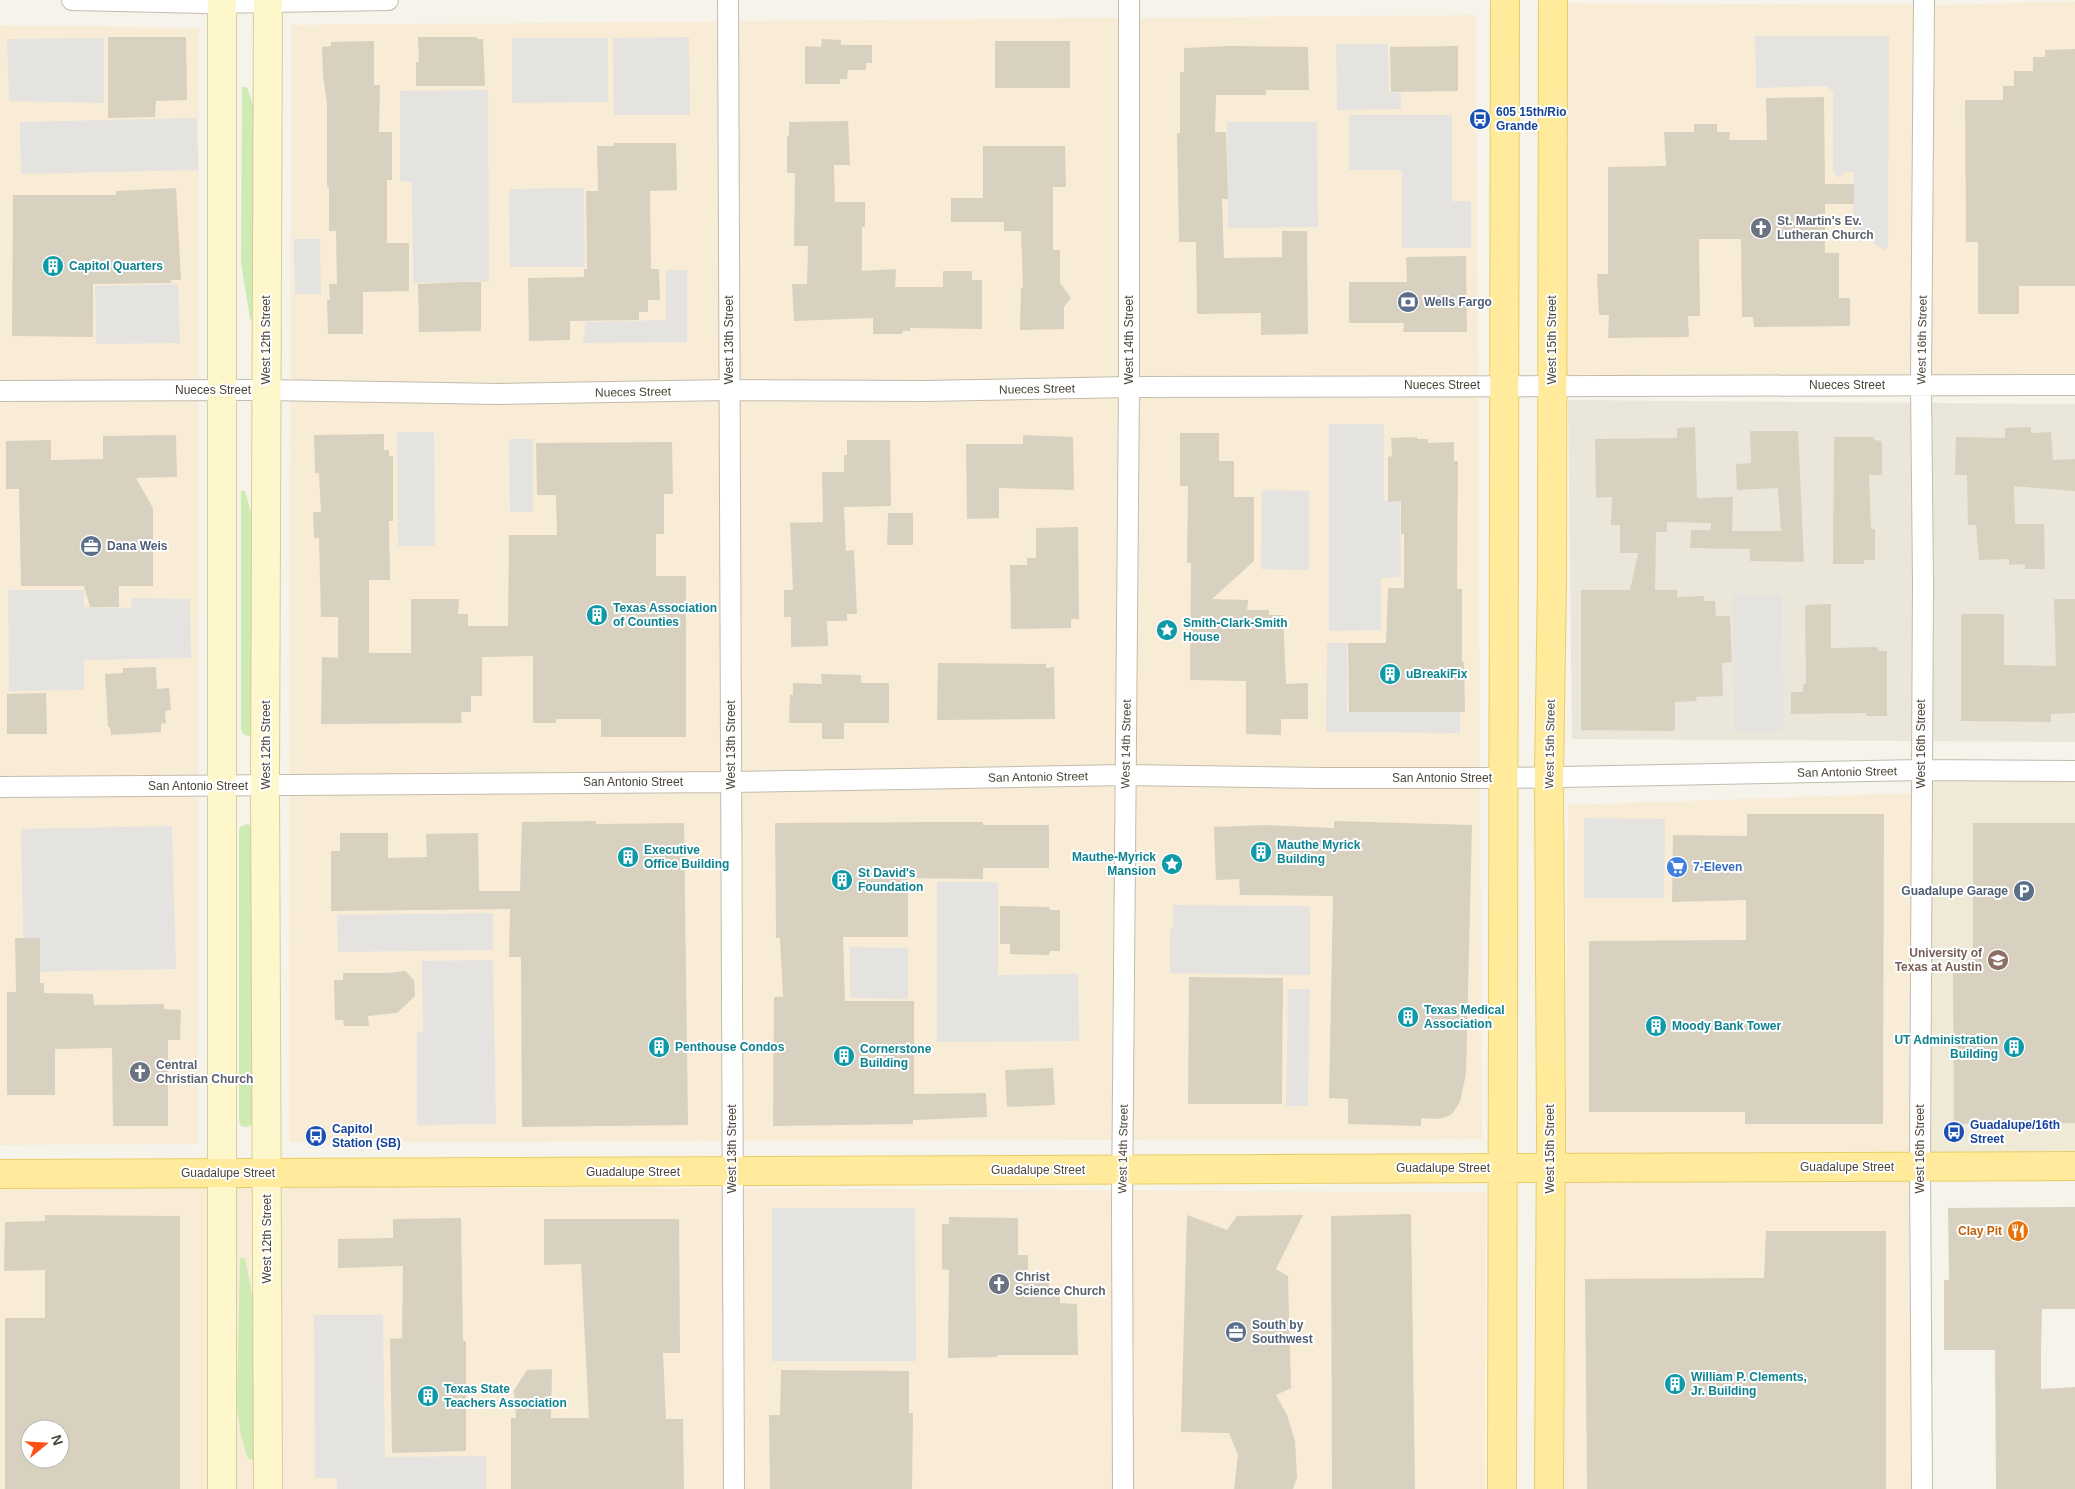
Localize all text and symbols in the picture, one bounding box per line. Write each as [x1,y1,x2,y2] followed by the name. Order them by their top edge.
[1496,105,1567,133] place label: 605 15th/Rio Grande
[1468,107,1492,131] bus stop icon: 605 15th/Rio Grande
[1777,214,1874,242] place label: St. Martin's Ev. Lutheran Church
[1749,216,1773,240] church icon: St. Martin's Ev. Lutheran Church
[41,254,65,278] building icon: Capitol Quarters
[69,259,163,273] place label: Capitol Quarters
[1396,290,1420,314] bank icon: Wells Fargo
[259,295,273,385] street label: West 12th Street
[722,295,736,385] street label: West 13th Street
[1122,295,1136,385] street label: West 14th Street
[1424,295,1492,309] place label: Wells Fargo
[1545,295,1559,385] street label: West 15th Street
[1914,295,1930,385] street label: West 16th Street
[1404,378,1481,392] street label: Nueces Street
[1809,378,1886,392] street label: Nueces Street
[999,381,1076,397] street label: Nueces Street
[175,383,252,397] street label: Nueces Street
[595,384,672,400] street label: Nueces Street
[79,534,103,558] office icon: Dana Weis
[107,539,168,553] place label: Dana Weis
[613,601,717,629] place label: Texas Association of Counties
[585,603,609,627] building icon: Texas Association of Counties
[1183,616,1288,644] place label: Smith-Clark-Smith House
[1155,618,1179,642] place icon: Smith-Clark-Smith House
[1378,662,1402,686] building icon: uBreakiFix
[1406,667,1468,681] place label: uBreakiFix
[1118,699,1134,789] street label: West 14th Street
[1542,699,1558,789] street label: West 15th Street
[1914,699,1928,789] street label: West 16th Street
[259,700,273,790] street label: West 12th Street
[724,700,738,790] street label: West 13th Street
[1797,764,1898,780] street label: San Antonio Street
[988,769,1089,785] street label: San Antonio Street
[1392,771,1493,785] street label: San Antonio Street
[583,775,684,789] street label: San Antonio Street
[148,779,249,793] street label: San Antonio Street
[1277,838,1361,866] place label: Mauthe Myrick Building
[1249,840,1273,864] building icon: Mauthe Myrick Building
[644,843,729,871] place label: Executive Office Building
[616,845,640,869] building icon: Executive Office Building
[1072,850,1156,878] place label: Mauthe-Myrick Mansion
[1160,852,1184,876] place icon: Mauthe-Myrick Mansion
[1665,855,1689,879] supermarket icon: 7-Eleven
[1693,860,1742,874] place label: 7-Eleven
[858,866,923,894] place label: St David's Foundation
[830,868,854,892] building icon: St David's Foundation
[2012,879,2036,903] parking icon: Guadalupe Garage
[1901,884,2008,898] place label: Guadalupe Garage
[1895,946,1983,974] place label: University of Texas at Austin
[1986,948,2010,972] school or university icon: University of Texas at Austin
[1424,1003,1504,1031] place label: Texas Medical Association
[1396,1005,1420,1029] building icon: Texas Medical Association
[1644,1014,1668,1038] building icon: Moody Bank Tower
[1672,1019,1781,1033] place label: Moody Bank Tower
[1894,1033,1998,1061] place label: UT Administration Building
[647,1035,671,1059] building icon: Penthouse Condos
[2002,1035,2026,1059] building icon: UT Administration Building
[675,1040,785,1054] place label: Penthouse Condos
[860,1042,932,1070] place label: Cornerstone Building
[832,1044,856,1068] building icon: Cornerstone Building
[156,1058,253,1086] place label: Central Christian Church
[128,1060,152,1084] church icon: Central Christian Church
[725,1104,739,1194] street label: West 13th Street
[1115,1104,1131,1194] street label: West 14th Street
[1543,1104,1557,1194] street label: West 15th Street
[1913,1104,1927,1194] street label: West 16th Street
[1970,1118,2060,1146] place label: Guadalupe/16th Street
[1942,1120,1966,1144] bus stop icon: Guadalupe/16th Street
[332,1122,401,1150] place label: Capitol Station (SB)
[304,1124,328,1148] bus stop icon: Capitol Station (SB)
[1800,1160,1895,1174] street label: Guadalupe Street
[1396,1161,1491,1175] street label: Guadalupe Street
[991,1163,1086,1177] street label: Guadalupe Street
[586,1165,681,1179] street label: Guadalupe Street
[181,1166,276,1180] street label: Guadalupe Street
[260,1194,274,1284] street label: West 12th Street
[2006,1219,2030,1243] restaurant icon: Clay Pit
[1958,1224,2002,1238] place label: Clay Pit
[1015,1270,1106,1298] place label: Christ Science Church
[987,1272,1011,1296] church icon: Christ Science Church
[1252,1318,1313,1346] place label: South by Southwest
[1224,1320,1248,1344] office icon: South by Southwest
[1691,1370,1807,1398] place label: William P. Clements, Jr. Building
[1663,1372,1687,1396] building icon: William P. Clements, Jr. Building
[444,1382,567,1410] place label: Texas State Teachers Association
[416,1384,440,1408] building icon: Texas State Teachers Association
[20,1419,70,1469] north arrow
[48,1433,67,1447] text: N

